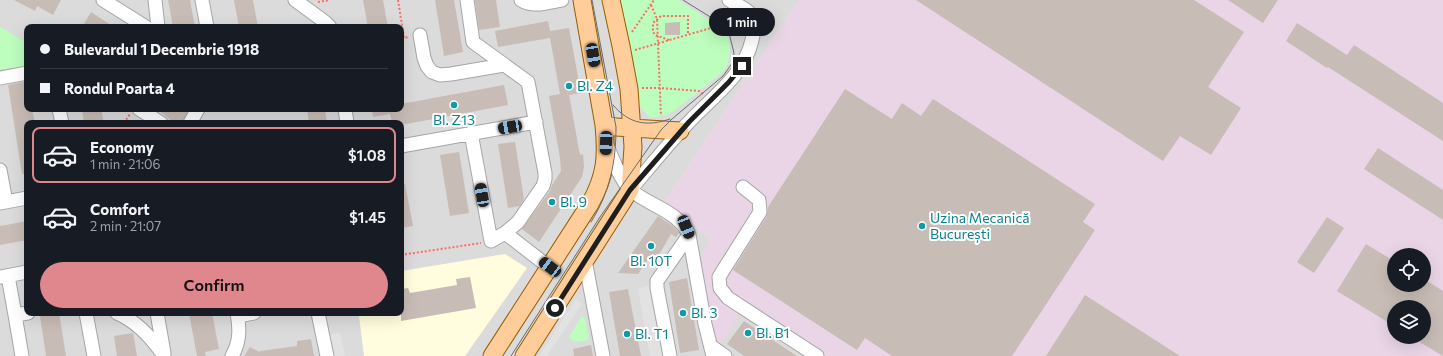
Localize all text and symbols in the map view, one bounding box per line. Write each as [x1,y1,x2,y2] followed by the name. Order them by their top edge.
[709,8,775,36] callout: 1 min
[727,14,757,30] text: 1 min
[64,40,259,58] text: Bulevardul 1 Decembrie 1918
[585,42,601,68] car
[733,57,751,75] route end
[577,77,614,94] place label: Bl. Z4
[64,79,175,97] text: Rondul Poarta 4
[564,81,574,91] marker: Bl. Z4
[449,100,459,110] marker: Bl. Z13
[433,111,475,128] place label: Bl. Z13
[497,119,523,135] car
[600,131,612,155] car
[42,137,78,173] icon: car
[90,138,154,156] text: Economy
[348,146,386,164] text: $1.08
[90,156,160,172] text: 1 min · 21:06
[474,182,490,208] car
[560,193,587,210] place label: Bl. 9
[547,197,557,207] marker: Bl. 9
[42,199,78,235] icon: car
[90,200,150,218] text: Comfort
[349,208,386,226] text: $1.45
[930,209,1030,243] place label: Uzina Mecanică București
[676,214,696,240] car
[90,218,161,234] text: 2 min · 21:07
[917,221,927,231] marker: Uzina Mecanică București
[646,241,656,251] marker: Bl. 10T
[1387,248,1431,344] map controls
[1387,248,1431,292] button: locate
[630,252,672,269] place label: Bl. 10T
[537,255,563,279] car
[40,262,388,308] button: Confirm
[546,299,564,317] route start
[1387,300,1431,344] button: layers
[691,304,718,321] place label: Bl. 3
[678,308,688,318] marker: Bl. 3
[756,324,790,341] place label: Bl. B1
[635,325,669,342] place label: Bl. T1
[743,328,753,338] marker: Bl. B1
[622,329,632,339] marker: Bl. T1

